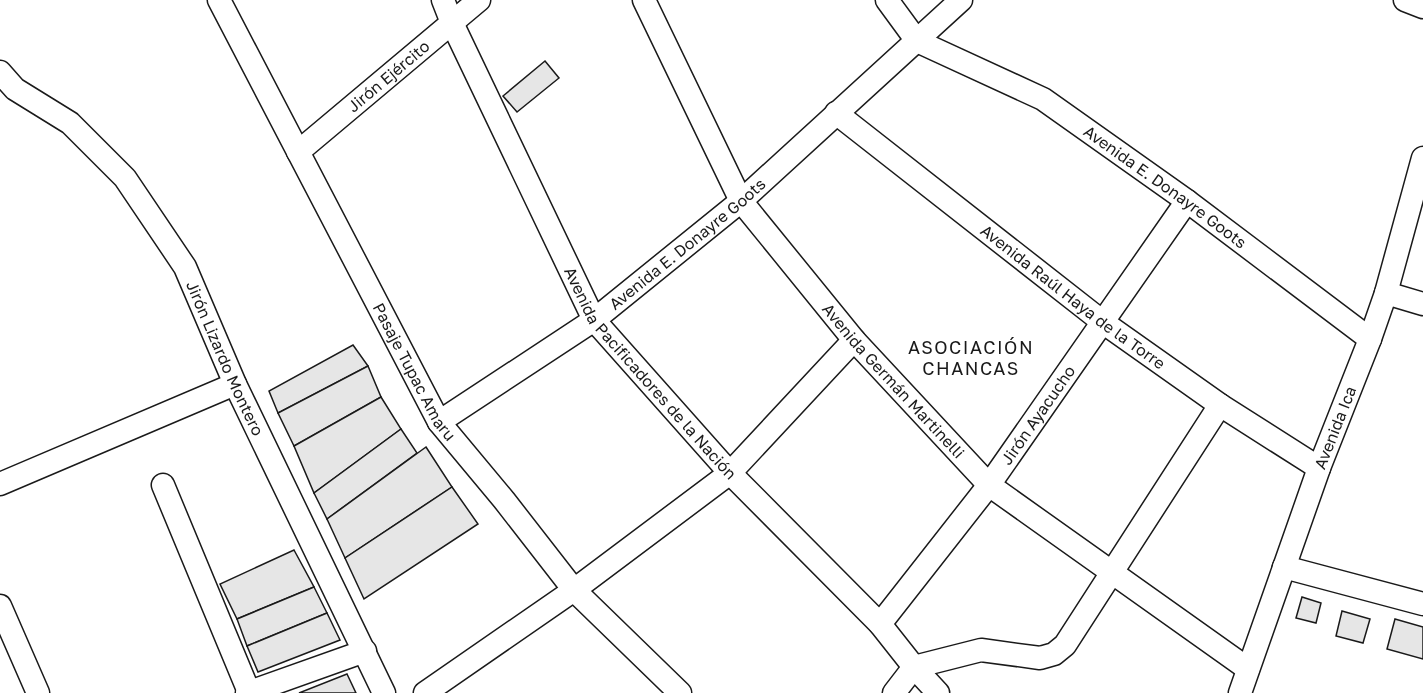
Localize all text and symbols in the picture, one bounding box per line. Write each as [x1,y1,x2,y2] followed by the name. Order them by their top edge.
[343,36,434,116] street label: Jirón Ejército
[1080,121,1251,252] street label: Avenida E. Donayre Goots
[605,174,770,314] street label: Avenida E. Donayre Goots
[977,220,1169,373] street label: Avenida Raúl Haya de la Torre
[560,264,741,484] street label: Avenida Pacificadores de la Nación
[182,278,268,439] street label: Jirón Lizardo Montero
[369,299,460,445] street label: Pasaje Tupac Amaru
[818,299,969,462] street label: Avenida Germán Martinelli
[908,336,1034,379] district label: ASOCIACIÓN CHANCAS
[996,361,1079,469] street label: Jirón Ayacucho
[1310,383,1360,472] street label: Avenida Ica

